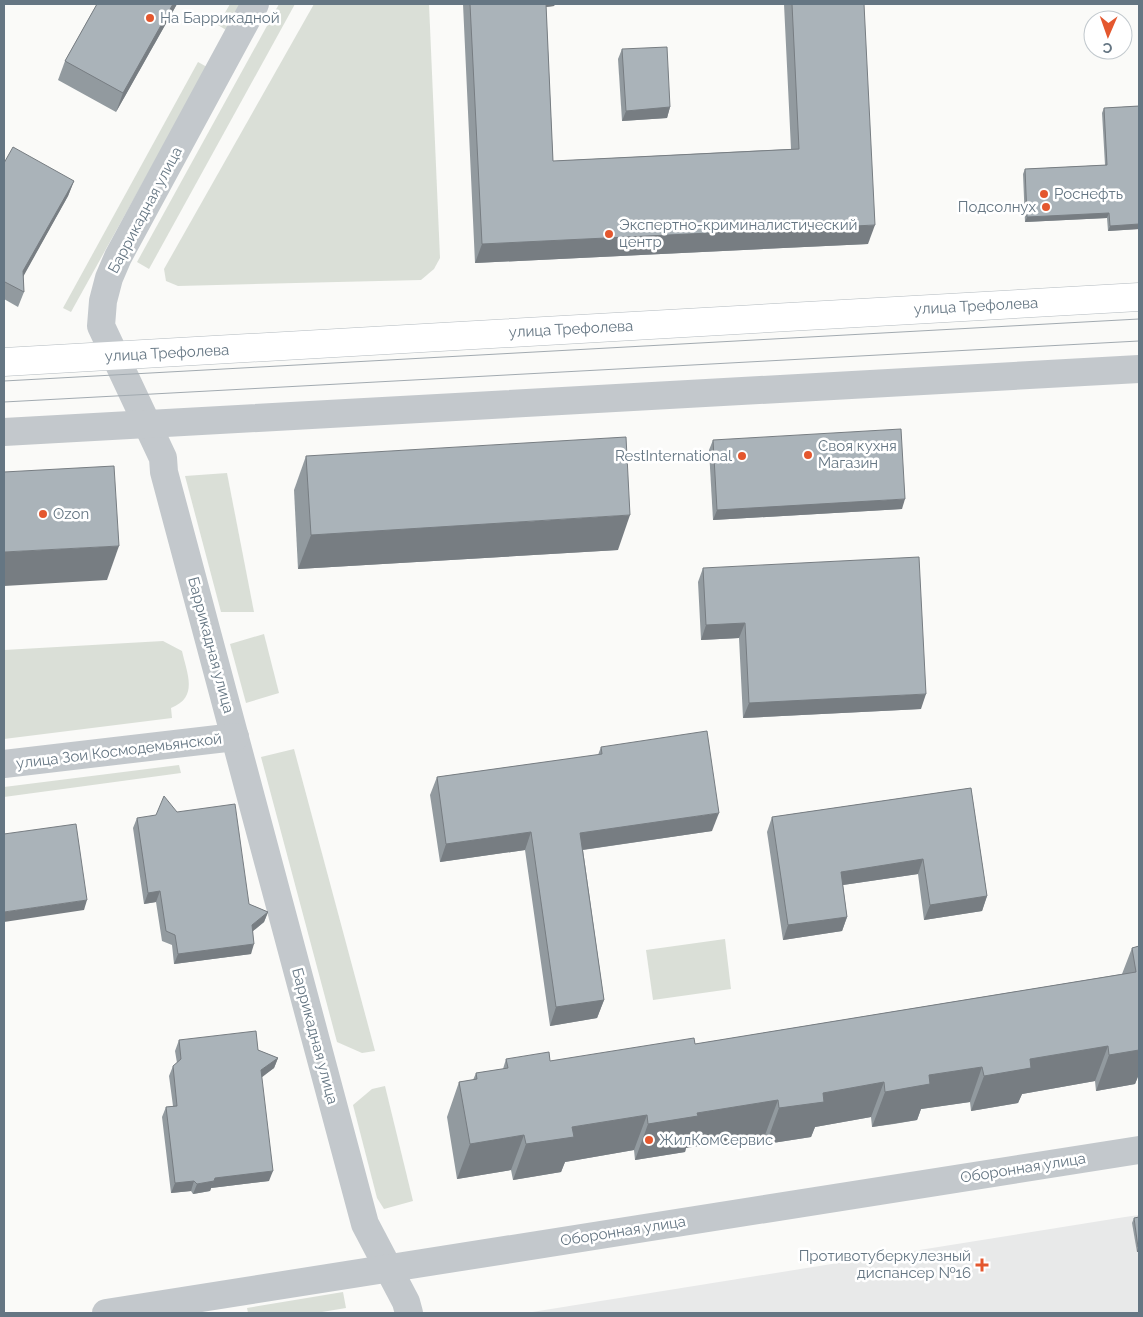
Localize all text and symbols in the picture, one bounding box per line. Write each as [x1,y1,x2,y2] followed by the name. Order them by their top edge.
[160,9,280,27] place label: На Баррикадной
[1083,10,1133,60] north arrow
[144,12,156,24] marker: На Баррикадной
[1102,40,1113,56] text: С
[104,144,186,276] street label: Баррикадная улица
[1054,185,1123,203] place label: Роснефть
[1038,188,1050,200] marker: Роснефть
[958,198,1036,216] place label: Подсолнух
[1040,201,1052,213] marker: Подсолнух
[619,216,858,251] place label: Экспертно-криминалистический центр
[603,228,615,240] marker: Экспертно-криминалистический центр
[913,294,1039,318] street label: улица Трефолева
[508,317,634,341] street label: улица Трефолева
[104,341,230,365] street label: улица Трефолева
[818,437,897,472] place label: Своя кухня Магазин
[615,447,733,465] place label: RestInternational
[802,449,814,461] marker: Своя кухня Магазин
[736,450,748,462] marker: RestInternational
[53,505,89,523] place label: Ozon
[37,508,49,520] marker: Ozon
[184,575,238,715] street label: Баррикадная улица
[15,729,223,773] street label: улица Зои Космодемьянской
[288,966,342,1106] street label: Баррикадная улица
[659,1131,773,1149] place label: ЖилКомСервис
[643,1134,655,1146] marker: ЖилКомСервис
[959,1149,1087,1187] street label: Оборонная улица
[559,1212,687,1250] street label: Оборонная улица
[799,1247,971,1282] place label: Противотуберкулезный диспансер №16
[975,1258,989,1272] marker: Противотуберкулезный диспансер №16

